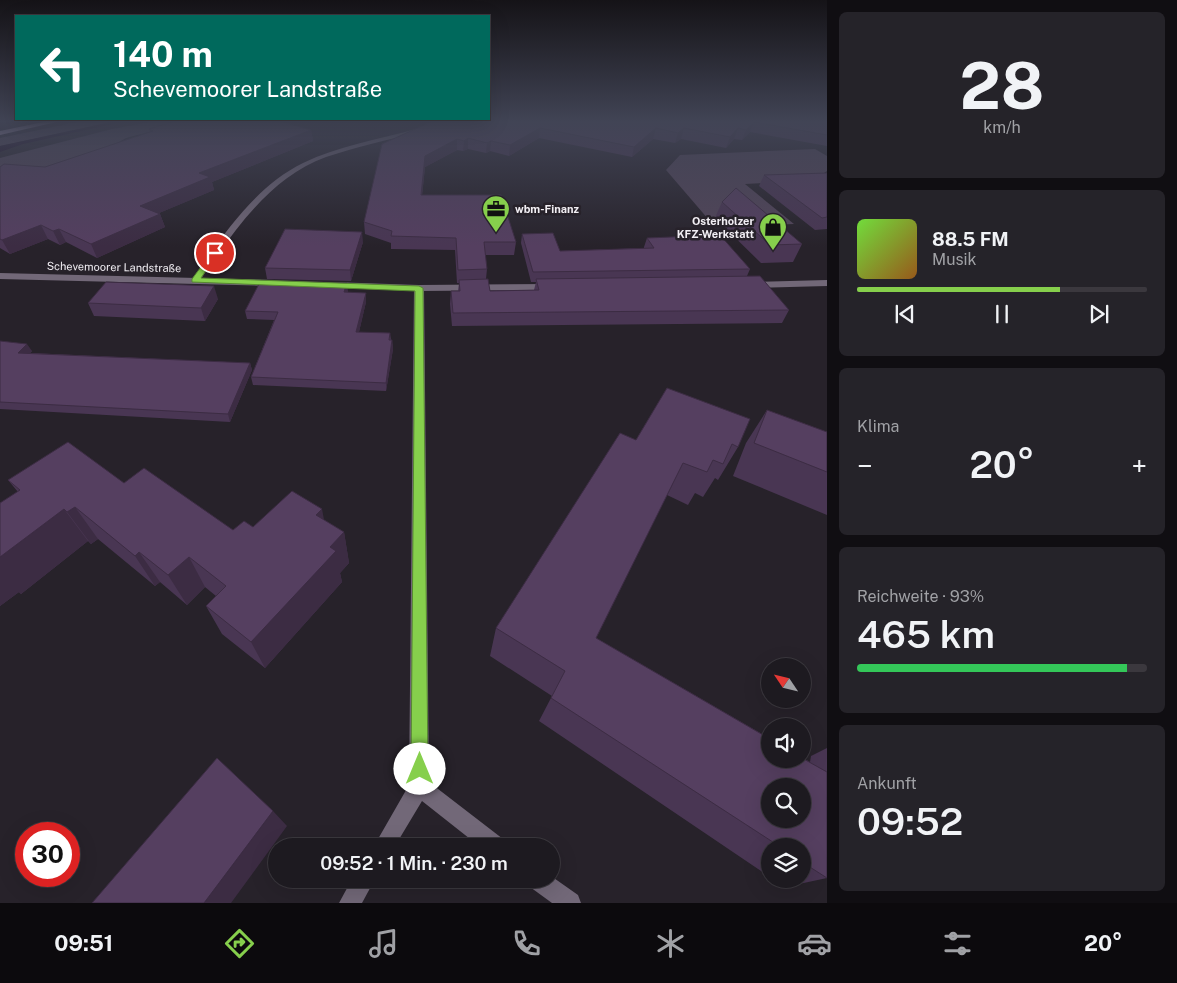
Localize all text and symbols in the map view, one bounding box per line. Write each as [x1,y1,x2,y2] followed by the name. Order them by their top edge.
[113,34,213,75] text: 140 m
[30,35,95,100] icon: left
[960,47,1044,124] text: 28
[113,76,382,102] text: Schevemoorer Landstraße
[983,118,1021,137] text: km/h
[481,194,511,233] office icon: wbm-Finanz
[515,203,579,215] place label: wbm-Finanz
[758,212,788,251] shop icon: Osterholzer KFZ-Werkstatt
[677,215,754,240] place label: Osterholzer KFZ-Werkstatt
[932,228,1009,250] text: 88.5 FM
[194,232,236,274] pin
[201,239,229,267] icon: arrive
[932,250,977,269] text: Musik
[47,260,181,274] street label: Schevemoorer Landstraße
[891,300,919,328] icon: previous
[988,300,1016,328] icon: pause
[1085,300,1113,328] icon: next
[857,417,899,436] text: Klima
[969,442,1035,487] text: 20°
[857,449,873,482] text: −
[1131,449,1147,482] text: +
[857,587,984,606] text: Reichweite · 93%
[857,612,995,657] text: 465 km
[761,658,811,708] north arrow
[761,658,811,888] map controls
[761,718,811,768] button: sound
[393,742,445,794] position arrow
[857,774,917,793] text: Ankunft
[761,778,811,828] button: search
[857,799,963,844] text: 09:52
[15,822,80,887] speed limit sign: 30
[761,838,811,888] button: layers
[320,852,508,874] text: 09:52 · 1 Min. · 230 m
[222,926,257,961] icon: directions
[366,926,401,961] icon: music
[509,926,544,961] icon: phone
[653,926,688,961] icon: climate
[797,926,832,961] icon: car
[940,926,975,961] icon: filters
[54,930,113,956] text: 09:51
[1084,930,1123,956] text: 20°

